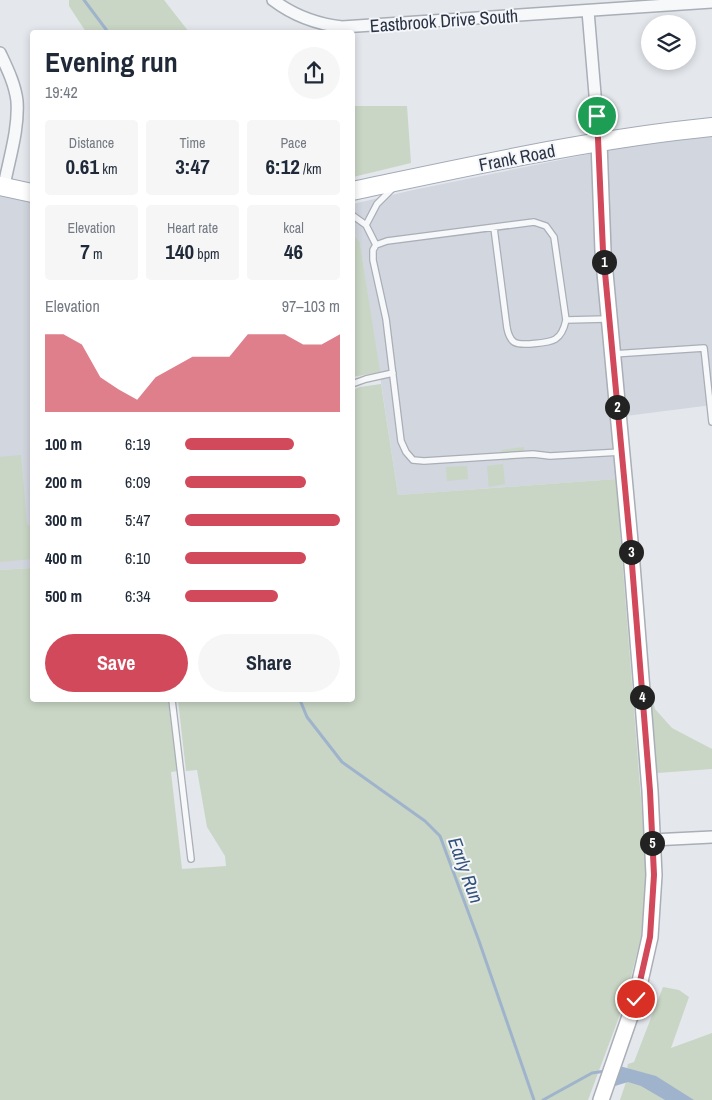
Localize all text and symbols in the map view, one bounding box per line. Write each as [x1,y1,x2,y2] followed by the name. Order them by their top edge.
[369,3,519,38] street label: Eastbrook Drive South
[641,15,696,70] map controls
[641,15,696,70] button: layers
[45,43,178,81] text: Evening run
[288,47,340,99] button: share
[45,81,78,103] text: 19:42
[576,95,618,137] pin
[583,102,611,130] icon: arrive
[69,134,114,152] text: Distance
[180,134,205,152] text: Time
[280,134,307,152] text: Pace
[477,138,557,177] street label: Frank Road
[65,152,99,181] text: 0.61
[175,152,210,181] text: 3:47
[265,152,300,181] text: 6:12
[99,160,118,178] text: km
[300,160,322,178] text: /km
[68,219,115,237] text: Elevation
[167,219,218,237] text: Heart rate
[283,219,304,237] text: kcal
[80,237,90,266] text: 7
[165,237,194,266] text: 140
[284,237,303,266] text: 46
[90,245,103,263] text: m
[194,245,220,263] text: bpm
[592,250,616,274] pin: 1
[601,253,608,271] text: 1
[45,295,100,317] text: Elevation
[282,295,340,317] text: 97–103 m
[604,394,630,420] pin: 2
[614,398,621,416] text: 2
[45,433,82,455] text: 100 m
[125,433,151,455] text: 6:19
[45,471,82,493] text: 200 m
[125,471,151,493] text: 6:09
[45,509,82,531] text: 300 m
[125,509,151,531] text: 5:47
[618,540,644,564] pin: 3
[628,543,635,561] text: 3
[45,547,82,569] text: 400 m
[125,547,151,569] text: 6:10
[45,585,82,607] text: 500 m
[125,585,151,607] text: 6:34
[45,634,188,692] button: Save
[198,634,340,692] button: Share
[630,684,654,710] pin: 4
[639,688,646,706] text: 4
[640,830,664,856] pin: 5
[442,833,490,907] water label: Early Run
[649,834,656,852] text: 5
[615,978,657,1020] pin
[622,985,650,1013] icon: check

